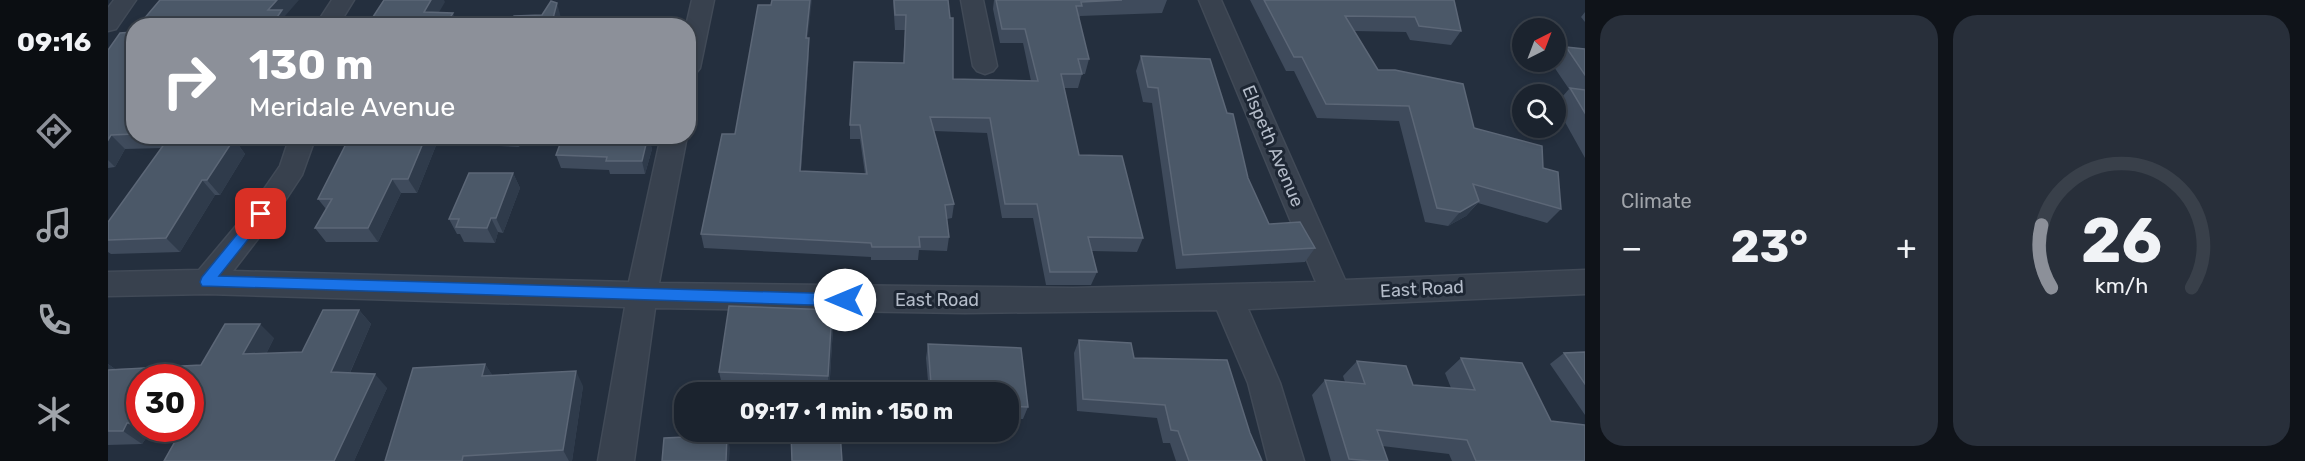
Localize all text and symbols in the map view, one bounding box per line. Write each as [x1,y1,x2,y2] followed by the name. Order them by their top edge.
[1512,18,1566,72] north arrow
[1512,18,1566,138] map controls
[17,26,91,58] text: 09:16
[249,40,374,90] text: 130 m
[150,42,228,120] icon: right
[1237,82,1309,210] street label: Elspeth Avenue
[1512,84,1566,138] button: search
[249,91,455,123] text: Meridale Avenue
[33,110,75,152] icon: directions
[235,188,286,239] pin
[1621,189,1692,213] text: Climate
[244,197,277,230] icon: arrive
[33,204,75,246] icon: music
[2081,204,2162,278] text: 26
[1730,220,1808,273] text: 23°
[1621,228,1642,267] text: −
[1896,228,1916,267] text: +
[813,268,877,332] position arrow
[2094,273,2148,298] text: km/h
[1379,276,1465,302] street label: East Road
[895,289,979,311] street label: East Road
[33,299,75,341] icon: phone
[126,364,204,442] speed limit sign: 30
[33,393,75,435] icon: climate
[740,398,953,425] text: 09:17 · 1 min · 150 m

